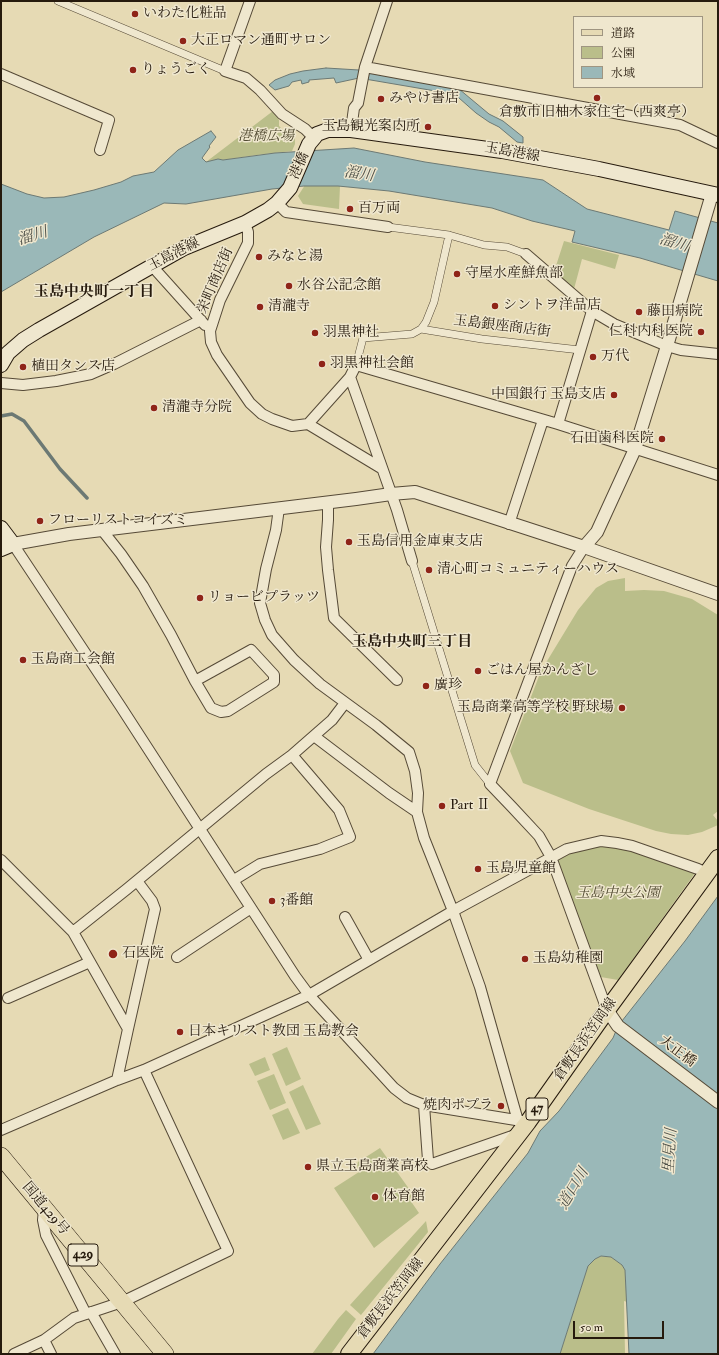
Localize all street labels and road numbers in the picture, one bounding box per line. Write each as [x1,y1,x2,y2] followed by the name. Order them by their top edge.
[483,140,541,166] street label: 玉島港線
[287,150,313,182] street label: 港橋
[145,235,203,275] street label: 玉島港線
[195,246,237,316] street label: 栄町商店街
[452,313,552,341] street label: 玉島銀座商店街
[551,995,621,1085] street label: 倉敷長浜笠岡線
[655,1033,699,1071] street label: 大正橋
[526,1098,548,1120] road number: 47
[18,1179,72,1239] street label: 国道429号
[68,1244,98,1266] road number: 429
[354,1255,428,1343] street label: 倉敷長浜笠岡線

